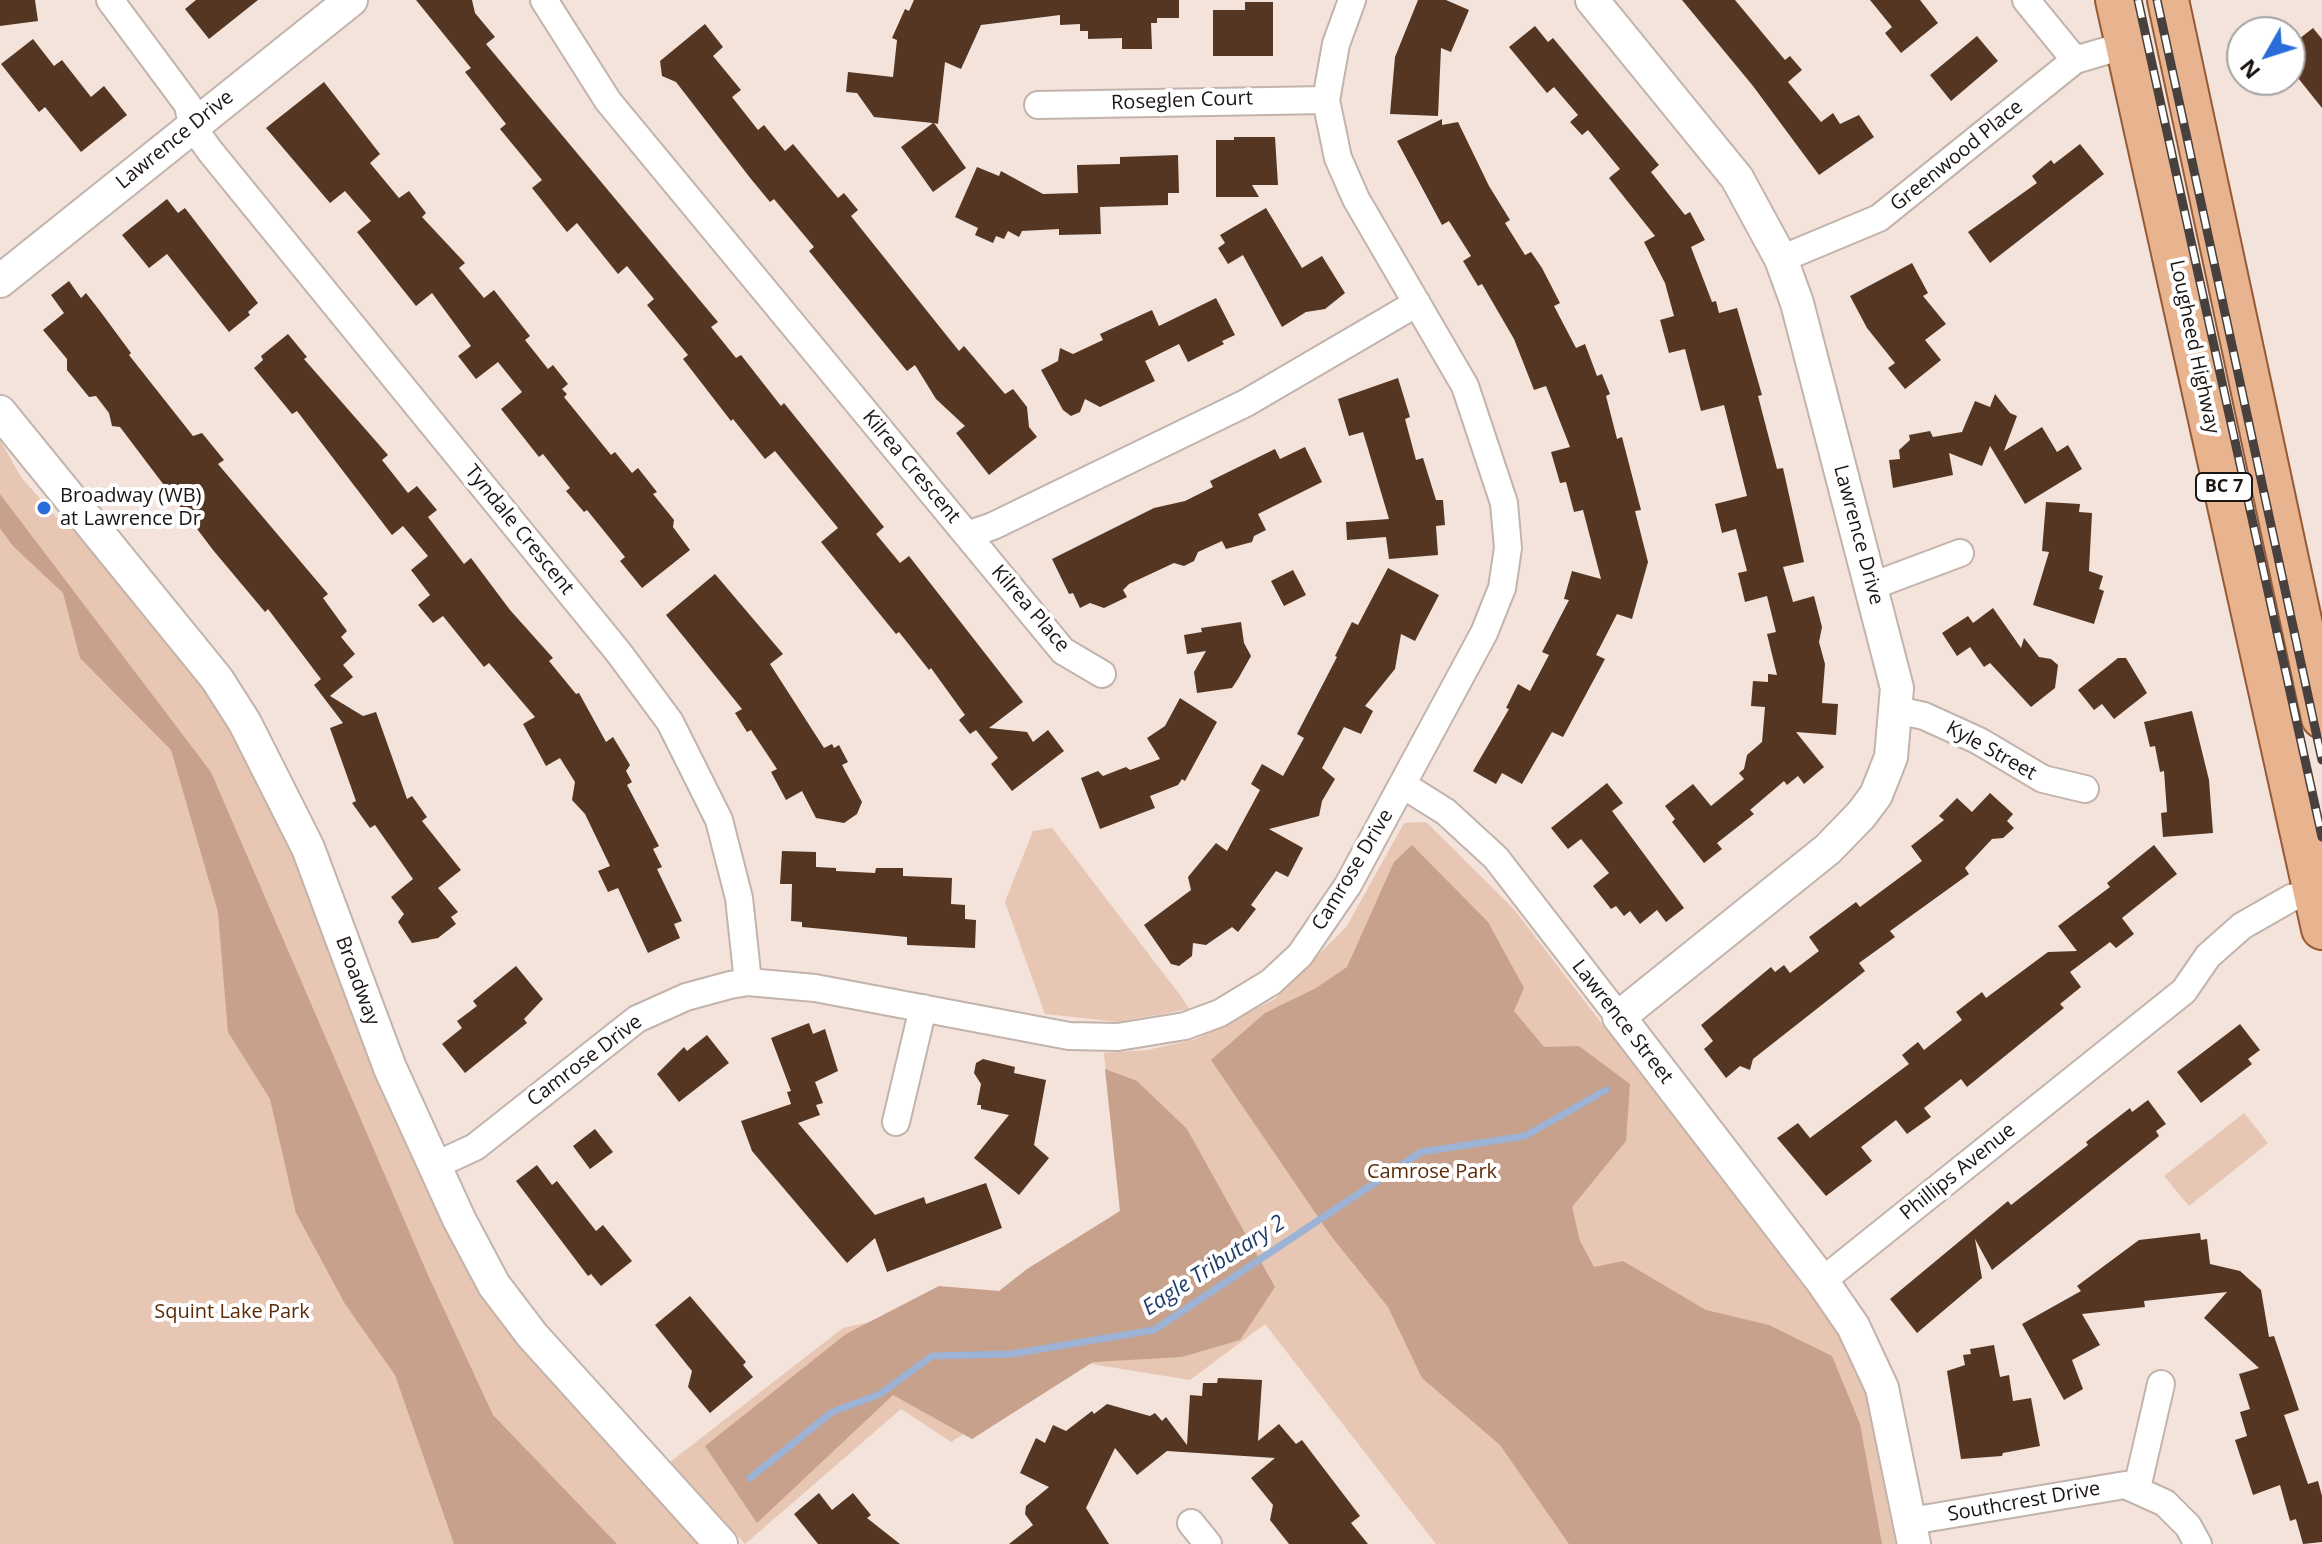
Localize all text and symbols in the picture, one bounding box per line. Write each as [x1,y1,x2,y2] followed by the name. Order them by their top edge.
[2226,16,2306,96] north arrow
[2232,53,2266,86] text: N
[112,85,238,195] street label: Lawrence Drive
[1111,87,1253,115] street label: Roseglen Court
[1886,95,2028,217] street label: Greenwood Place
[2164,258,2224,436] street label: Lougheed Highway
[857,406,965,528] street label: Kilrea Crescent
[459,460,579,600] street label: Tyndale Crescent
[1828,463,1888,607] street label: Lawrence Drive
[2196,473,2252,501] road number: BC 7
[60,484,201,531] place label: Broadway (WB) at Lawrence Dr
[35,499,53,517] marker: Broadway (WB) at Lawrence Dr
[986,561,1074,657] street label: Kilrea Place
[1942,716,2040,786] street label: Kyle Street
[1307,805,1399,935] street label: Camrose Drive
[330,933,384,1029] street label: Broadway
[1566,955,1678,1089] street label: Lawrence Street
[523,1010,647,1112] street label: Camrose Drive
[1896,1118,2020,1226] street label: Phillips Avenue
[1367,1160,1497,1184] park label: Camrose Park
[1138,1210,1290,1322] water label: Eagle Tributary 2
[154,1300,310,1324] park label: Squint Lake Park
[1946,1477,2102,1527] street label: Southcrest Drive

